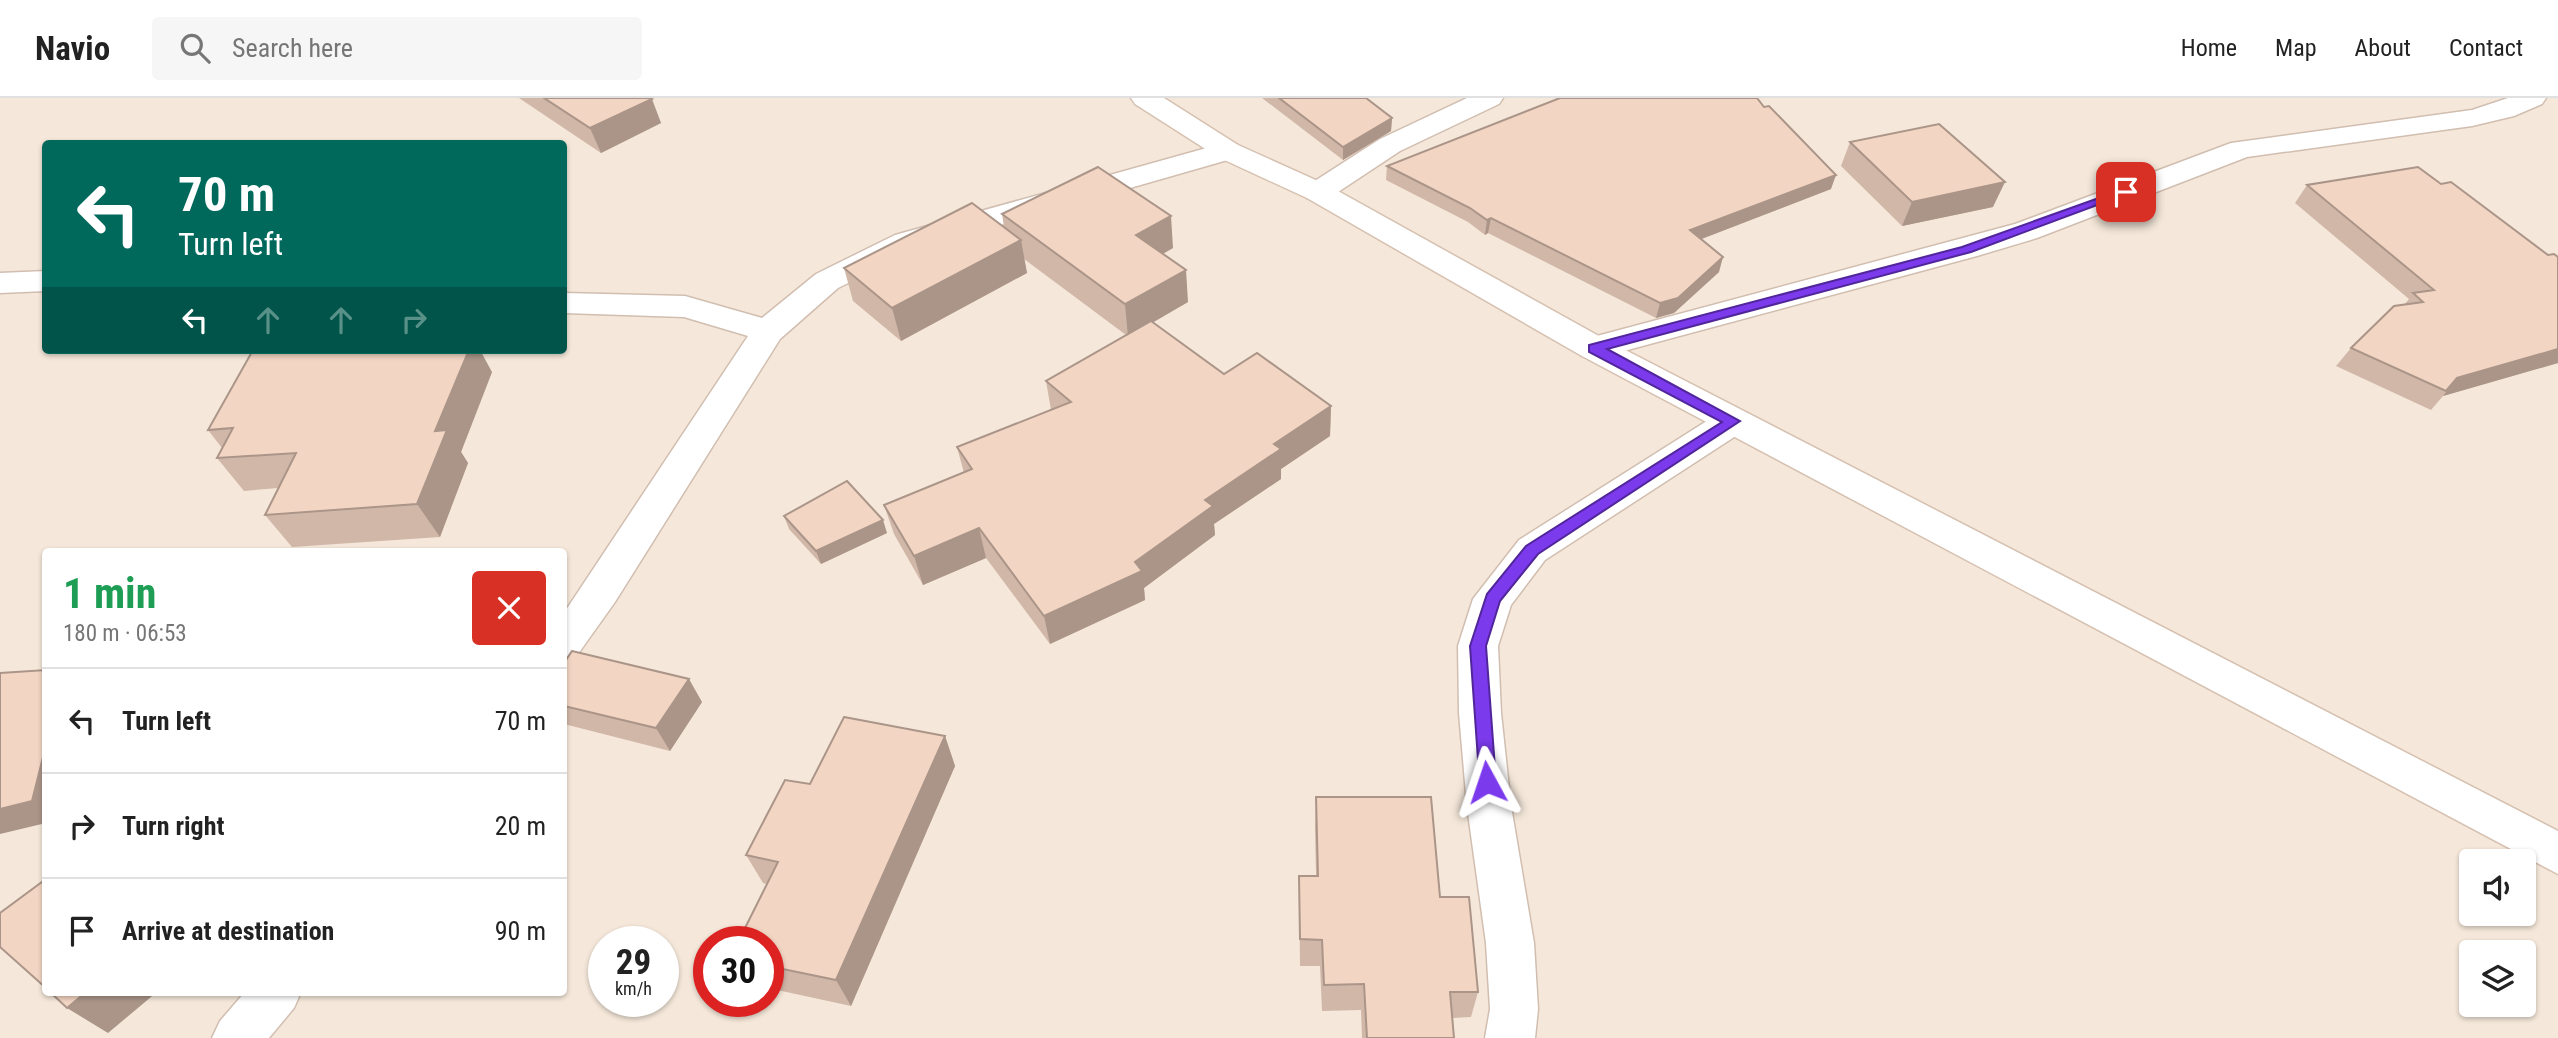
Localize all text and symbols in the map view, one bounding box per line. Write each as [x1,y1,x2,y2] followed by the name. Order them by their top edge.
[152,17,642,80] search box
[35,29,110,68] text: Navio
[176,29,214,67] icon: search
[232,33,353,63] text: Search here
[2181,34,2237,62] text: Home
[2275,34,2317,62] text: Map
[2355,34,2411,62] text: About
[2449,34,2523,62] text: Contact
[2096,162,2156,222] pin
[178,166,275,223] text: 70 m
[63,168,154,259] icon: left
[2107,173,2145,211] icon: arrive
[178,225,283,263] text: Turn left
[176,301,214,339] icon: left
[249,301,287,339] icon: ahead
[322,301,360,339] icon: ahead
[395,301,433,339] icon: right
[63,569,156,618] text: 1 min
[472,571,546,645] button: close
[63,620,187,647] text: 180 m · 06:53
[63,702,101,740] icon: left
[122,706,211,736] text: Turn left
[495,706,546,736] text: 70 m
[1450,745,1524,819] position arrow
[63,807,101,845] icon: right
[122,811,224,841] text: Turn right
[495,811,546,841] text: 20 m
[2459,849,2536,1017] map controls
[2459,849,2536,926] button: sound
[63,912,101,950] icon: arrive
[122,916,334,946] text: Arrive at destination
[495,916,546,946] text: 90 m
[693,926,784,1017] speed limit sign: 30
[2459,940,2536,1017] button: layers
[616,942,651,983] text: 29
[615,978,652,999] text: km/h

